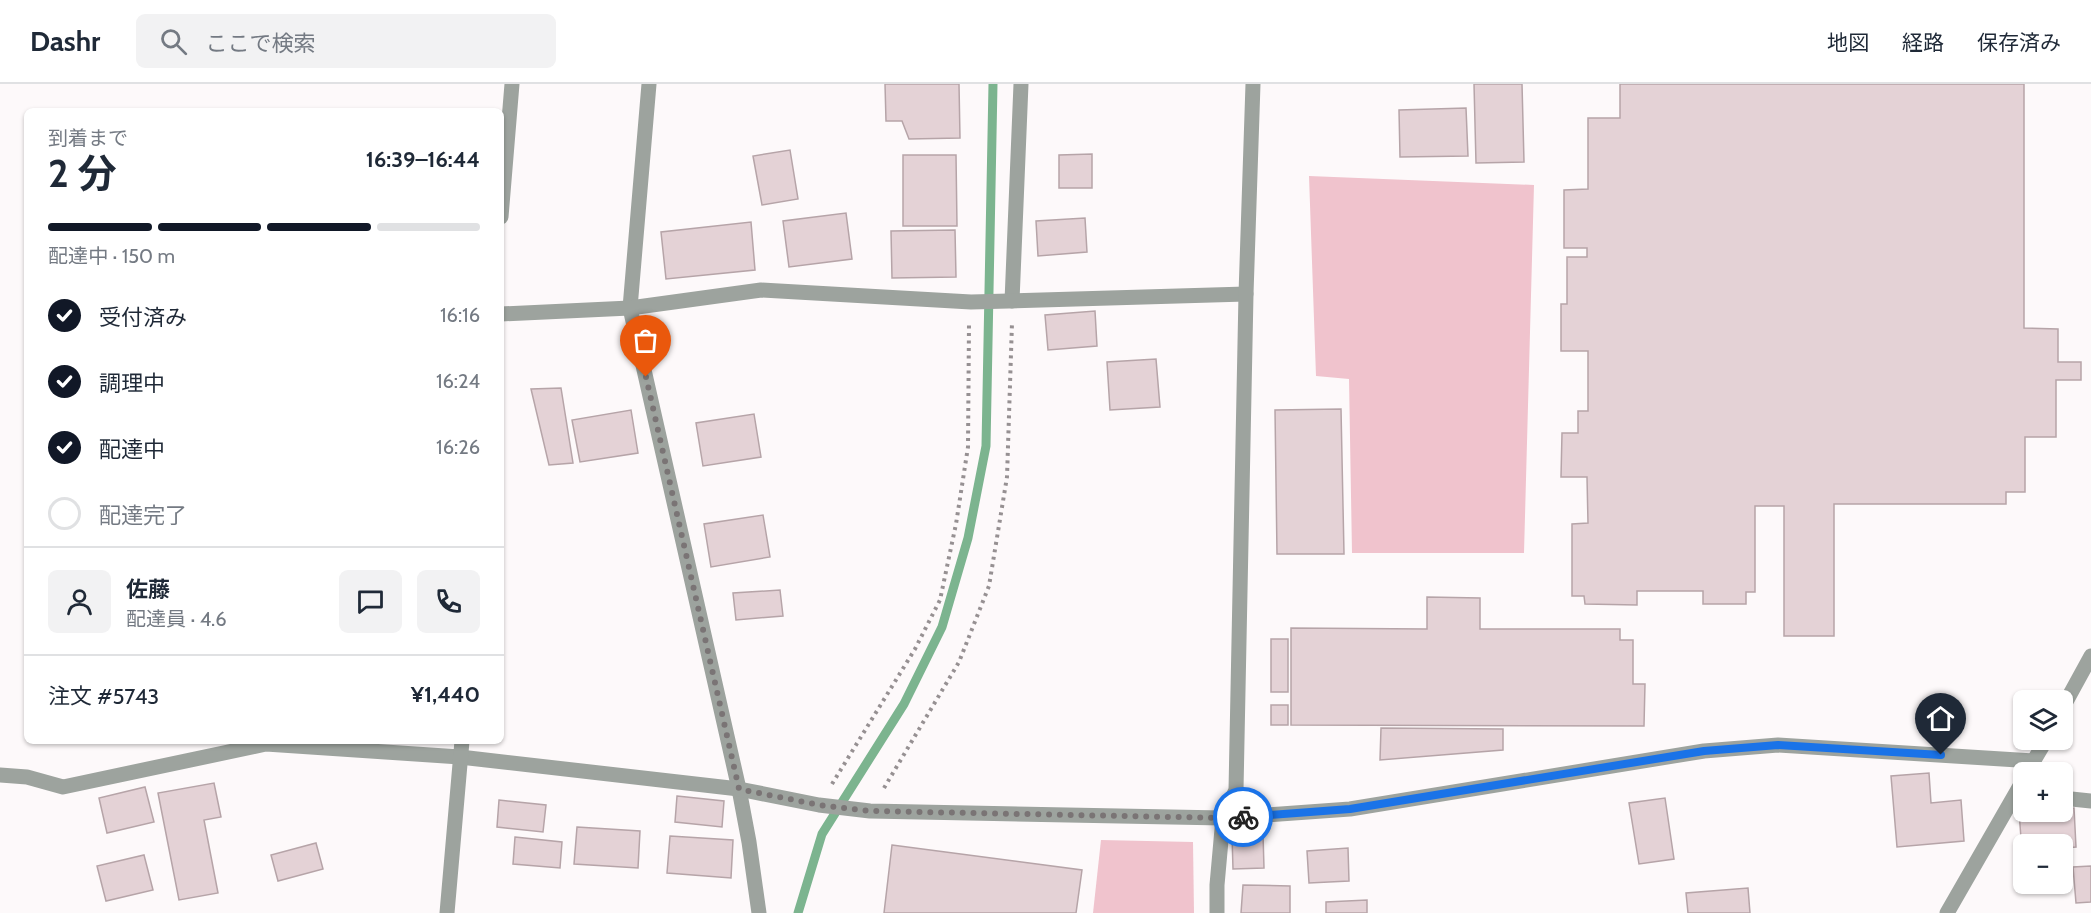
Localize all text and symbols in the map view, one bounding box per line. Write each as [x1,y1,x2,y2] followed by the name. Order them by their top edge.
[136,14,556,68] search box
[30,24,100,58] text: Dashr
[157,25,190,58] icon: search
[205,30,315,57] text: ここで検索
[1827,30,1869,55] text: 地図
[1902,30,1944,55] text: 経路
[1977,30,2061,55] text: 保存済み
[48,126,128,150] text: 到着まで
[366,146,480,173] text: 16:39–16:44
[48,149,116,197] text: 2 分
[48,244,175,268] text: 配達中 · 150 m
[48,299,81,332] icon: check
[440,303,480,327] text: 16:16
[99,304,187,331] text: 受付済み
[620,315,671,377] pin
[629,324,662,357] icon: bag
[48,365,81,398] icon: check
[436,369,480,393] text: 16:24
[99,370,165,397] text: 調理中
[48,431,81,464] icon: check
[436,435,480,459] text: 16:26
[99,436,165,463] text: 配達中
[99,502,187,529] text: 配達完了
[48,570,111,633] button: person
[339,570,402,633] button: chat
[417,570,480,633] button: phone
[126,576,170,603] text: 佐藤
[126,607,227,631] text: 配達員 · 4.6
[411,681,480,708] text: ¥1,440
[48,683,159,710] text: 注文 #5743
[2013,690,2073,894] map controls
[2013,690,2073,750] button: layers
[1915,693,1966,755] pin
[1924,702,1957,735] icon: home
[2013,762,2073,822] button: +
[1213,787,1273,847] courier
[1227,801,1260,834] icon: bike
[2013,834,2073,894] button: −

